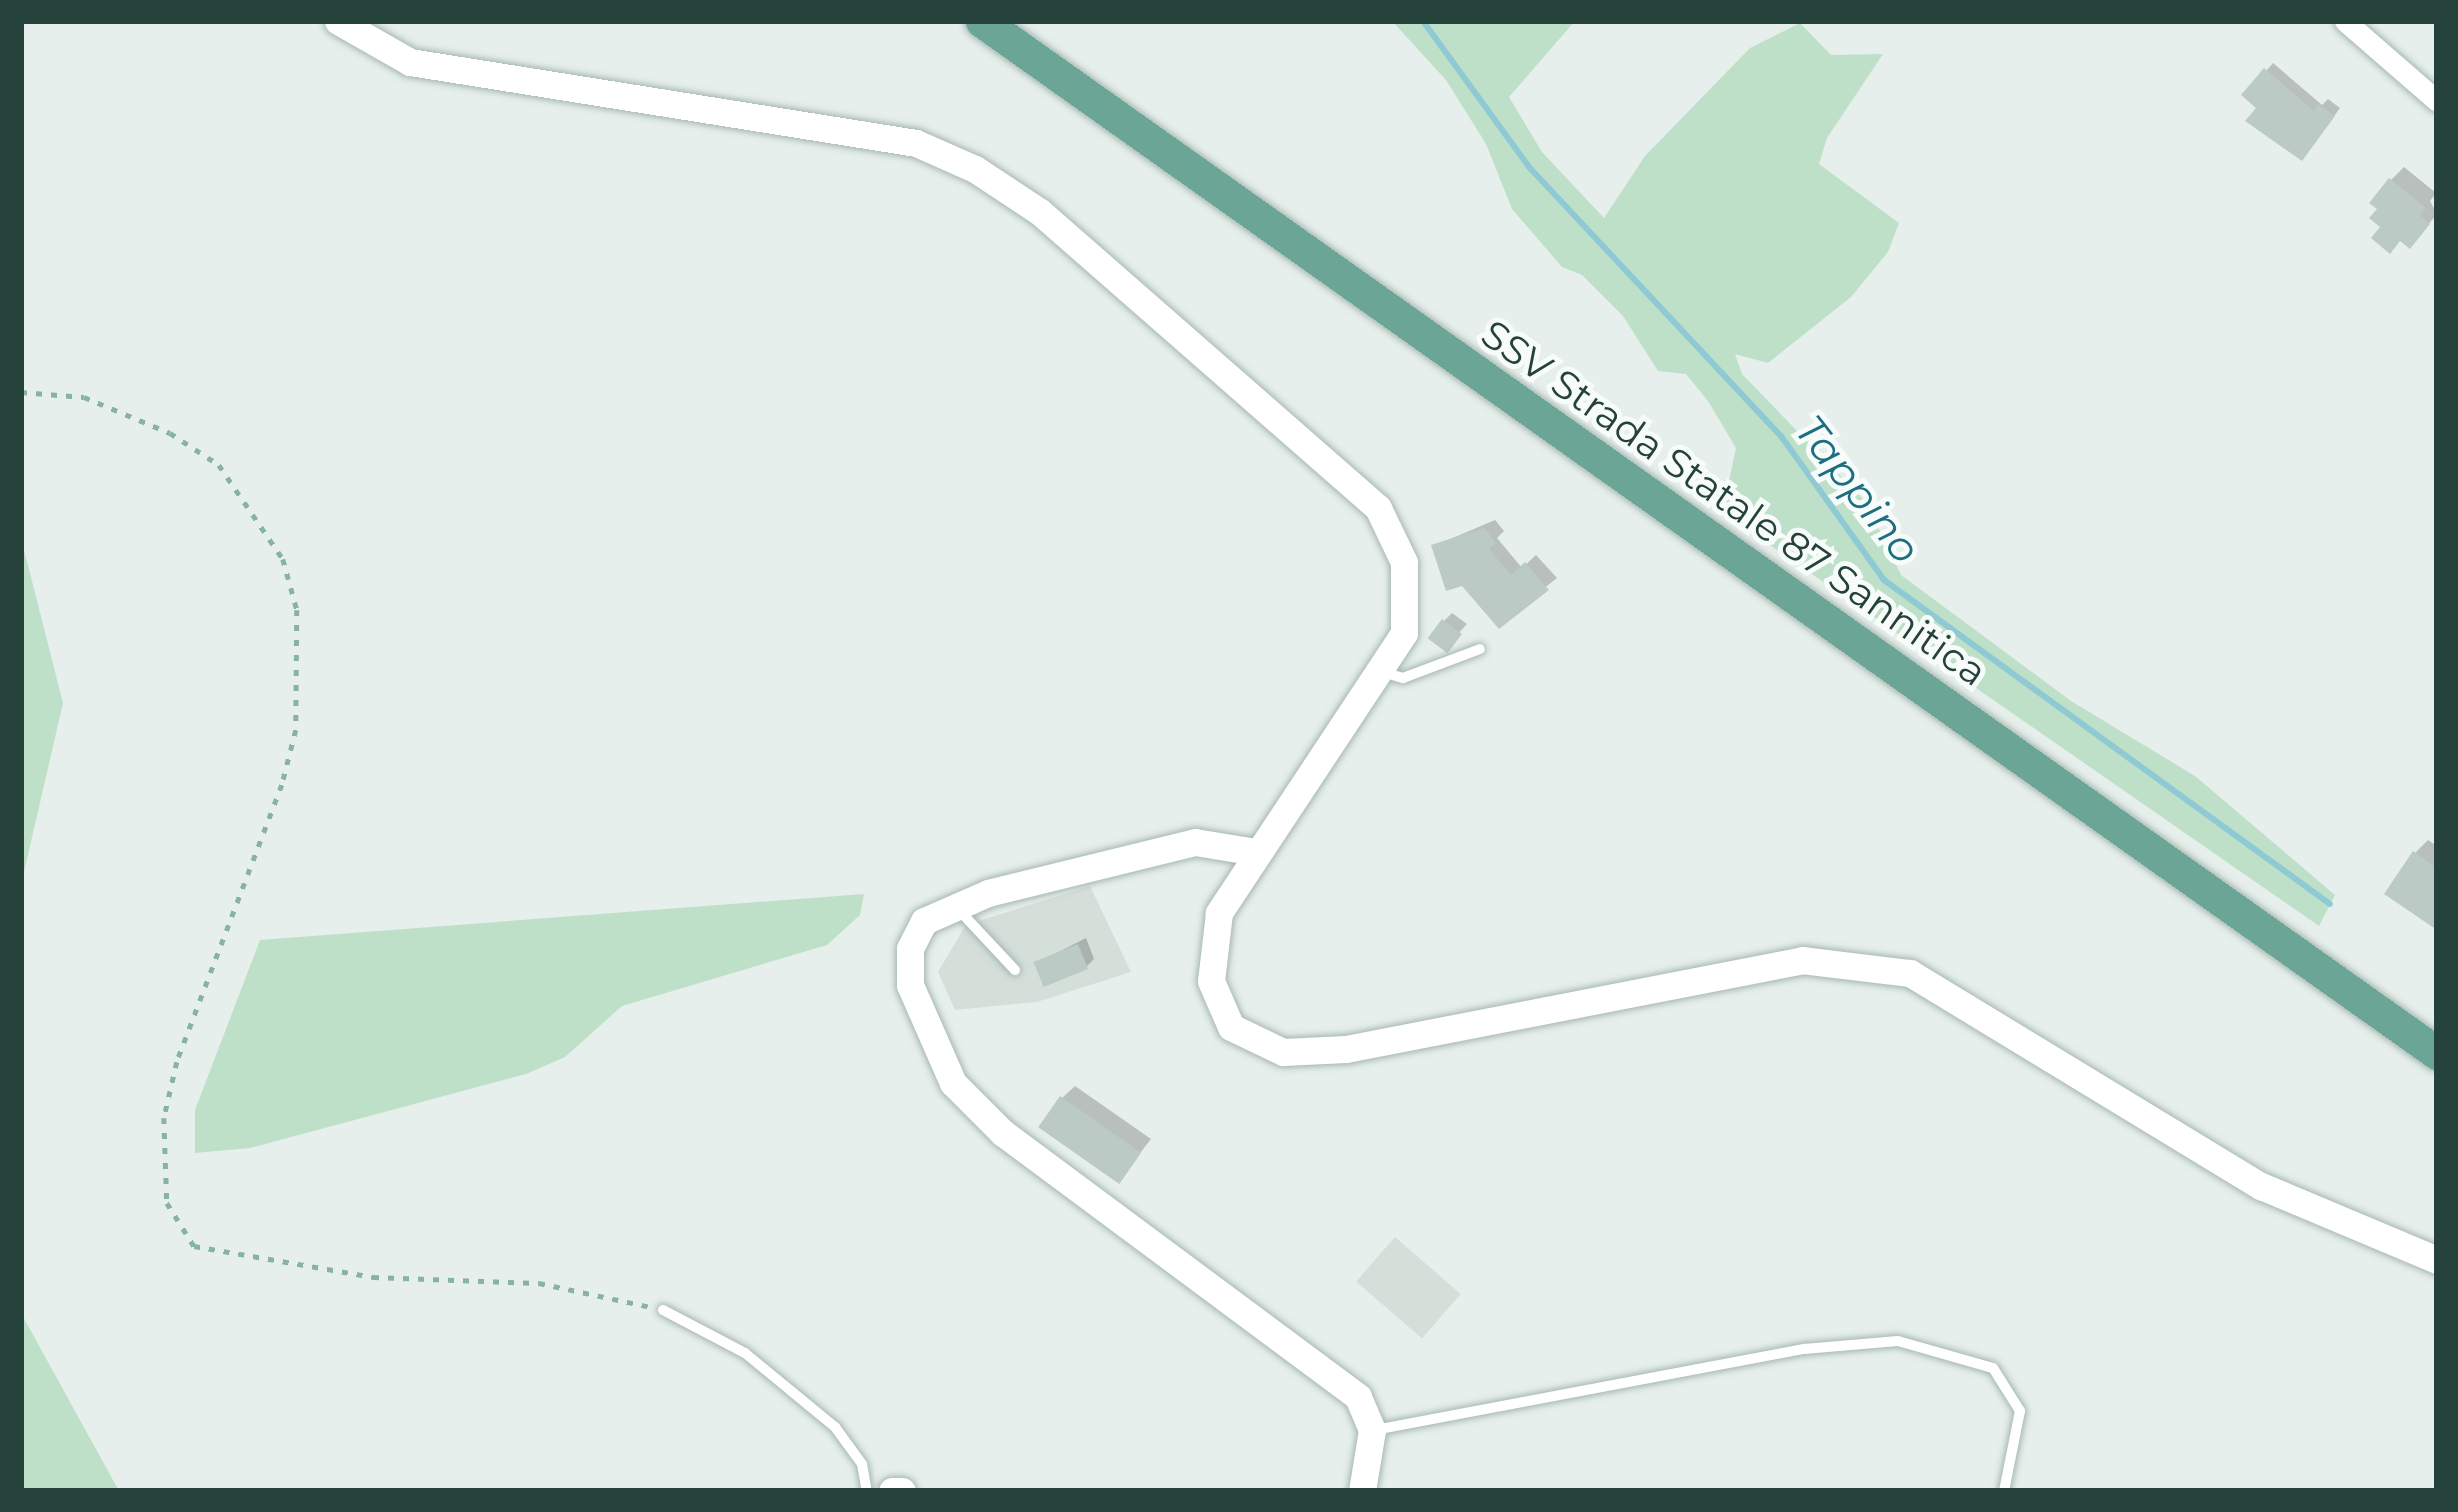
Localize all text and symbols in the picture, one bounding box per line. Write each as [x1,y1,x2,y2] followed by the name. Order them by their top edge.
[1473,310,1995,696] street label: SSV Strada Statale 87 Sannitica
[1785,405,1931,573] water label: Tappino

